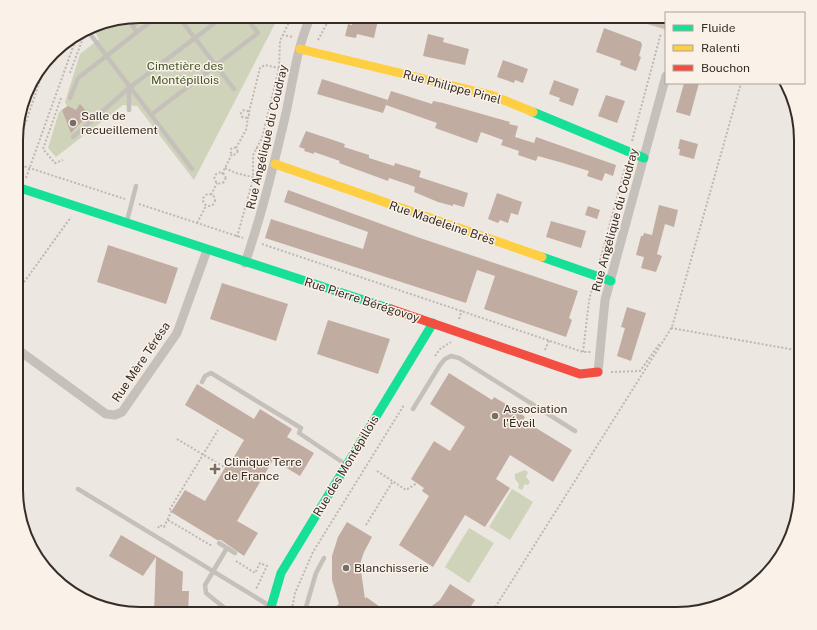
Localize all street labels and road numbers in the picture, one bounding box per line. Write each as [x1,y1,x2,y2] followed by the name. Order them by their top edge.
[244,63,291,211] street label: Rue Angélique du Coudray
[401,67,503,107] street label: Rue Philippe Pinel
[589,146,641,293] street label: Rue Angélique du Coudray
[387,198,497,248] street label: Rue Madeleine Brès
[303,275,422,325] street label: Rue Pierre Bérégovoy
[109,319,173,405] street label: Rue Mère Térésa
[310,413,382,519] street label: Rue des Montépillois

